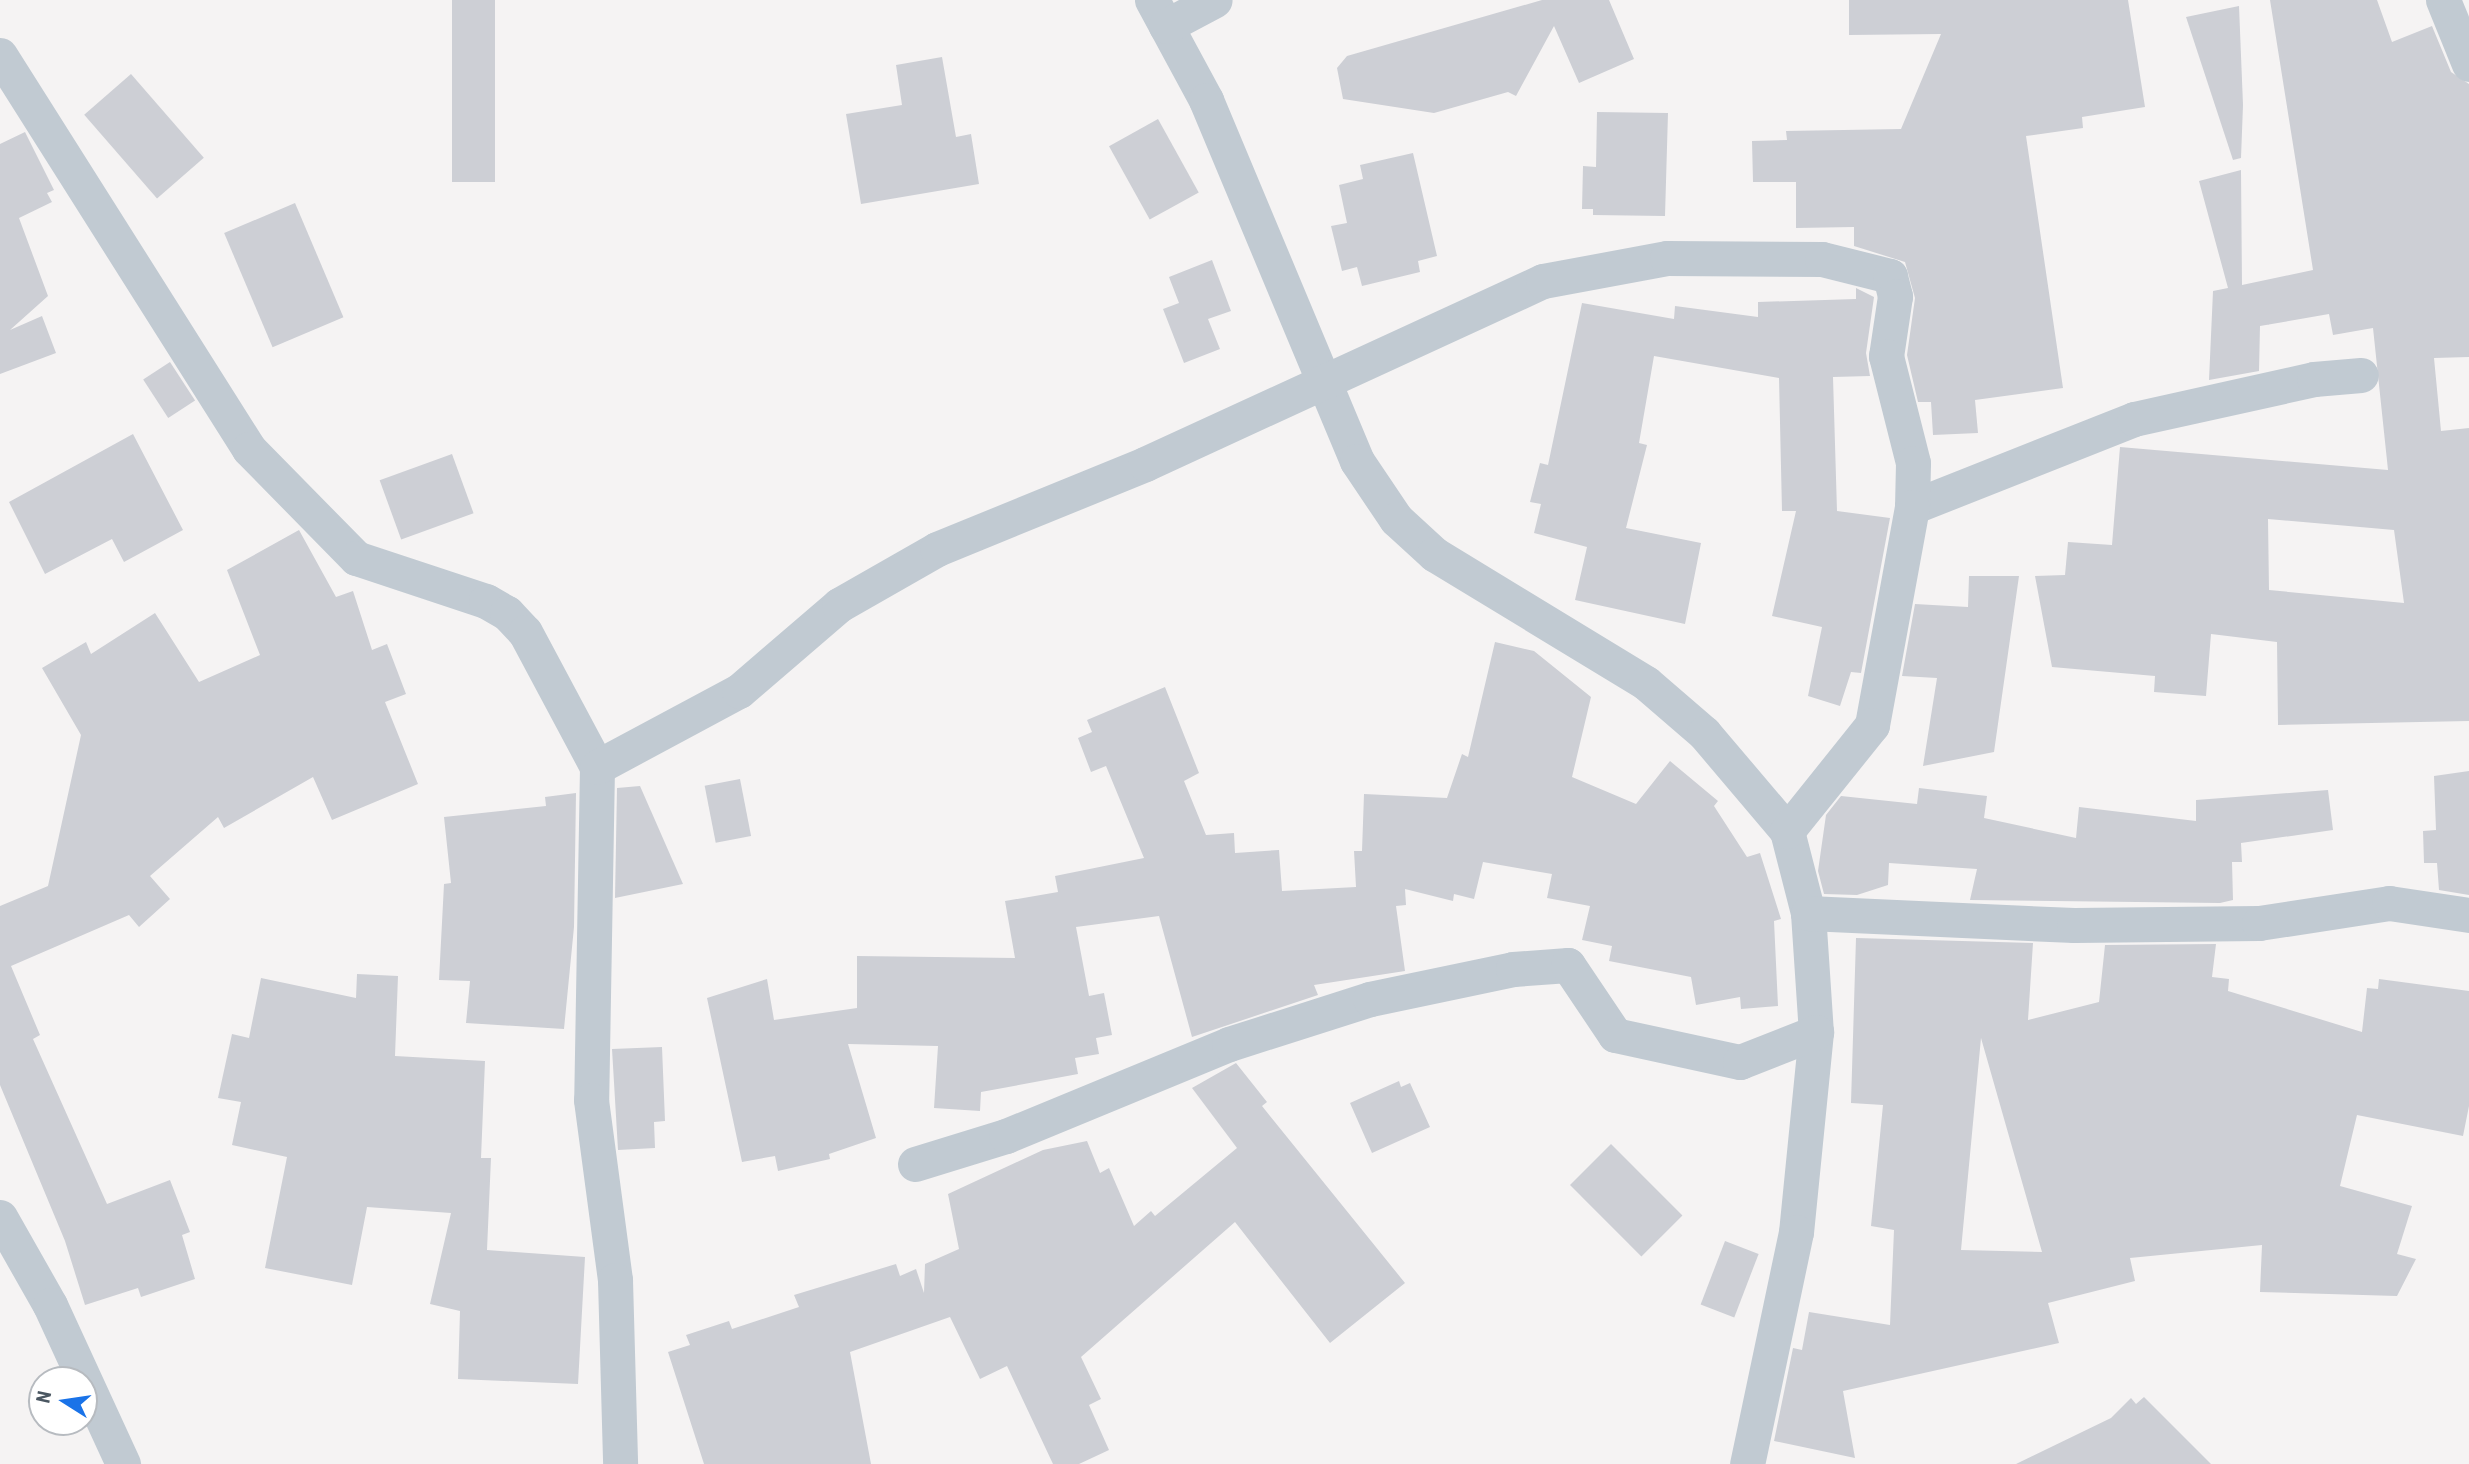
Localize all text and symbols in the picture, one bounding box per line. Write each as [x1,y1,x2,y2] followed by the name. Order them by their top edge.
[28,1366,98,1436] north arrow
[31,1389,56,1405] text: N

